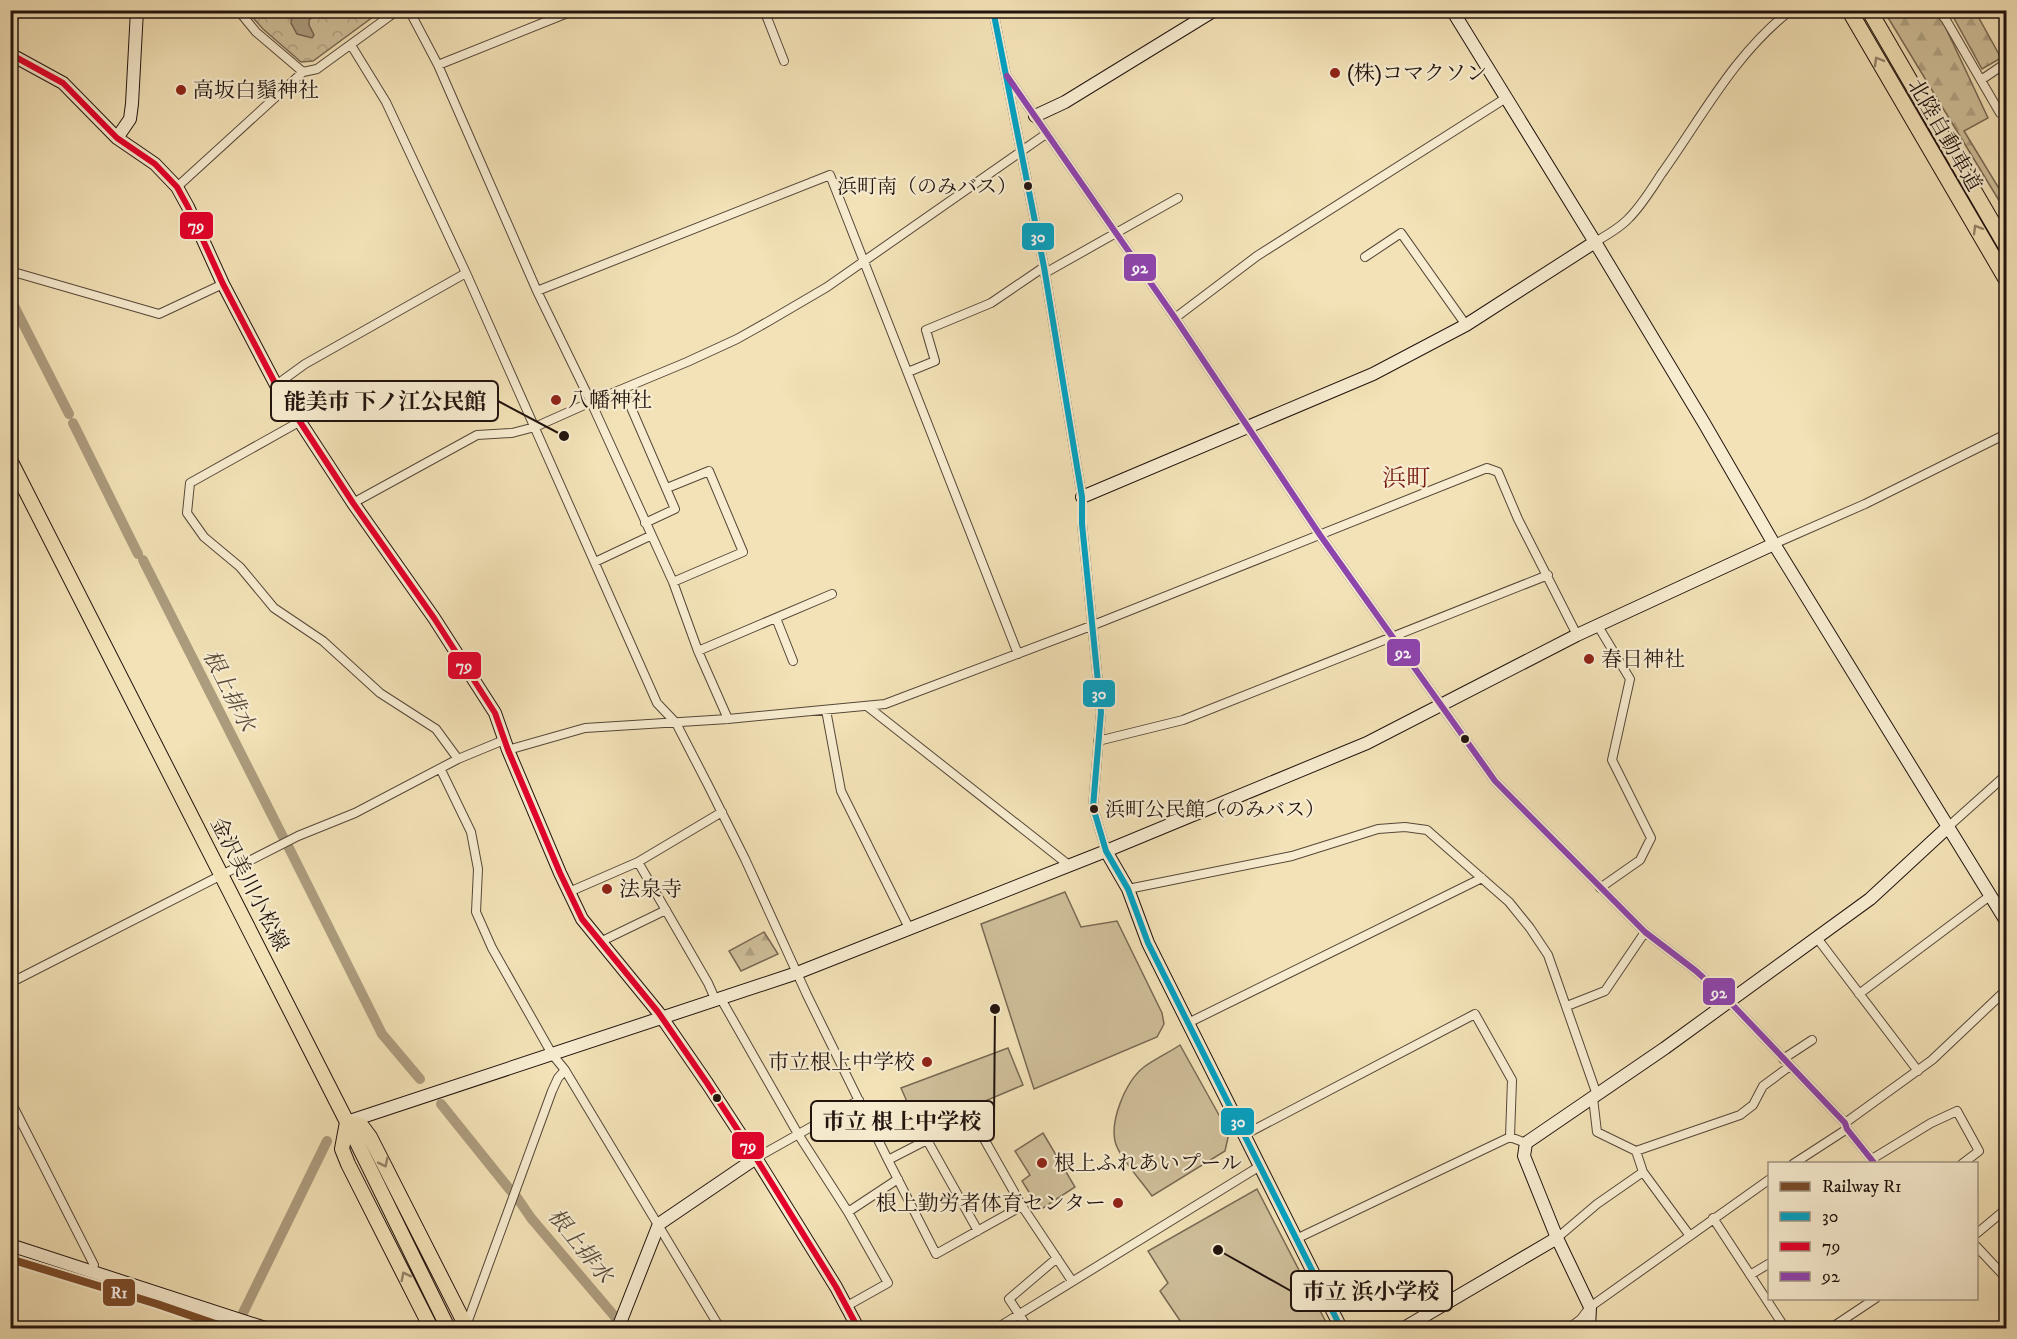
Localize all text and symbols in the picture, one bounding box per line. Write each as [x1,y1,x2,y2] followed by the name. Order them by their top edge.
[1874,57,1885,67] one-way arrow
[1347,61,1487,87] place label: (株)コマクソン
[1328,66,1342,80] marker: (株)コマクソン
[1901,74,1987,197] street label: 北陸自動車道
[193,78,319,104] place label: 高坂白鬚神社
[174,83,188,97] marker: 高坂白鬚神社
[837,175,1017,200] place label: 浜町南（のみバス）
[1022,180,1034,192] marker: 浜町南（のみバス）
[179,211,214,240] line badge: 79
[188,216,204,236] text: 79
[1021,222,1055,251] line badge: 30
[1972,225,1984,235] one-way arrow
[1031,227,1046,247] text: 30
[1123,253,1157,282] line badge: 92
[1131,258,1149,278] text: 92
[271,381,498,421] callout: 能美市 下ノ江公民館
[568,388,652,414] place label: 八幡神社
[284,389,486,416] text: 能美市 下ノ江公民館
[549,393,563,407] marker: 八幡神社
[1382,464,1430,494] district label: 浜町
[1386,638,1421,667] line badge: 92
[1394,643,1412,663] text: 92
[197,645,262,738] water label: 根上排水
[1601,647,1685,673] place label: 春日神社
[447,651,482,680] line badge: 79
[1582,652,1596,666] marker: 春日神社
[456,656,472,676] text: 79
[1082,679,1116,708] line badge: 30
[1092,684,1107,704] text: 30
[1459,733,1471,745] unlabelled marker
[1105,798,1325,823] place label: 浜町公民館（のみバス）
[1088,803,1100,815] marker: 浜町公民館（のみバス）
[204,813,294,956] street label: 金沢美川小松線
[619,877,682,903] place label: 法泉寺
[600,882,614,896] marker: 法泉寺
[1702,977,1736,1006] line badge: 92
[1710,983,1728,1003] text: 92
[768,1050,915,1076] place label: 市立根上中学校
[920,1055,934,1069] marker: 市立根上中学校
[711,1092,723,1104] unlabelled marker
[811,1101,994,1141] callout: 市立 根上中学校
[1220,1107,1255,1136] line badge: 30
[823,1109,981,1136] text: 市立 根上中学校
[1231,1112,1246,1132] text: 30
[731,1131,765,1160] line badge: 79
[740,1136,756,1156] text: 79
[1054,1151,1242,1177] place label: 根上ふれあいプール
[1035,1156,1049,1170] marker: 根上ふれあいプール
[376,1157,388,1168] one-way arrow
[1768,1162,1978,1300] legend
[1822,1176,1902,1198] text: Railway R1
[876,1191,1106,1217] place label: 根上勤労者体育センター
[1111,1196,1125,1210] marker: 根上勤労者体育センター
[542,1203,619,1290] water label: 根上排水
[1822,1206,1838,1228] text: 30
[1822,1236,1840,1258] text: 79
[1821,1266,1840,1288] text: 92
[1291,1271,1452,1311] callout: 市立 浜小学校
[401,1272,412,1283] one-way arrow
[102,1278,136,1307] line badge: R1
[1303,1279,1439,1306] text: 市立 浜小学校
[111,1283,127,1303] text: R1

